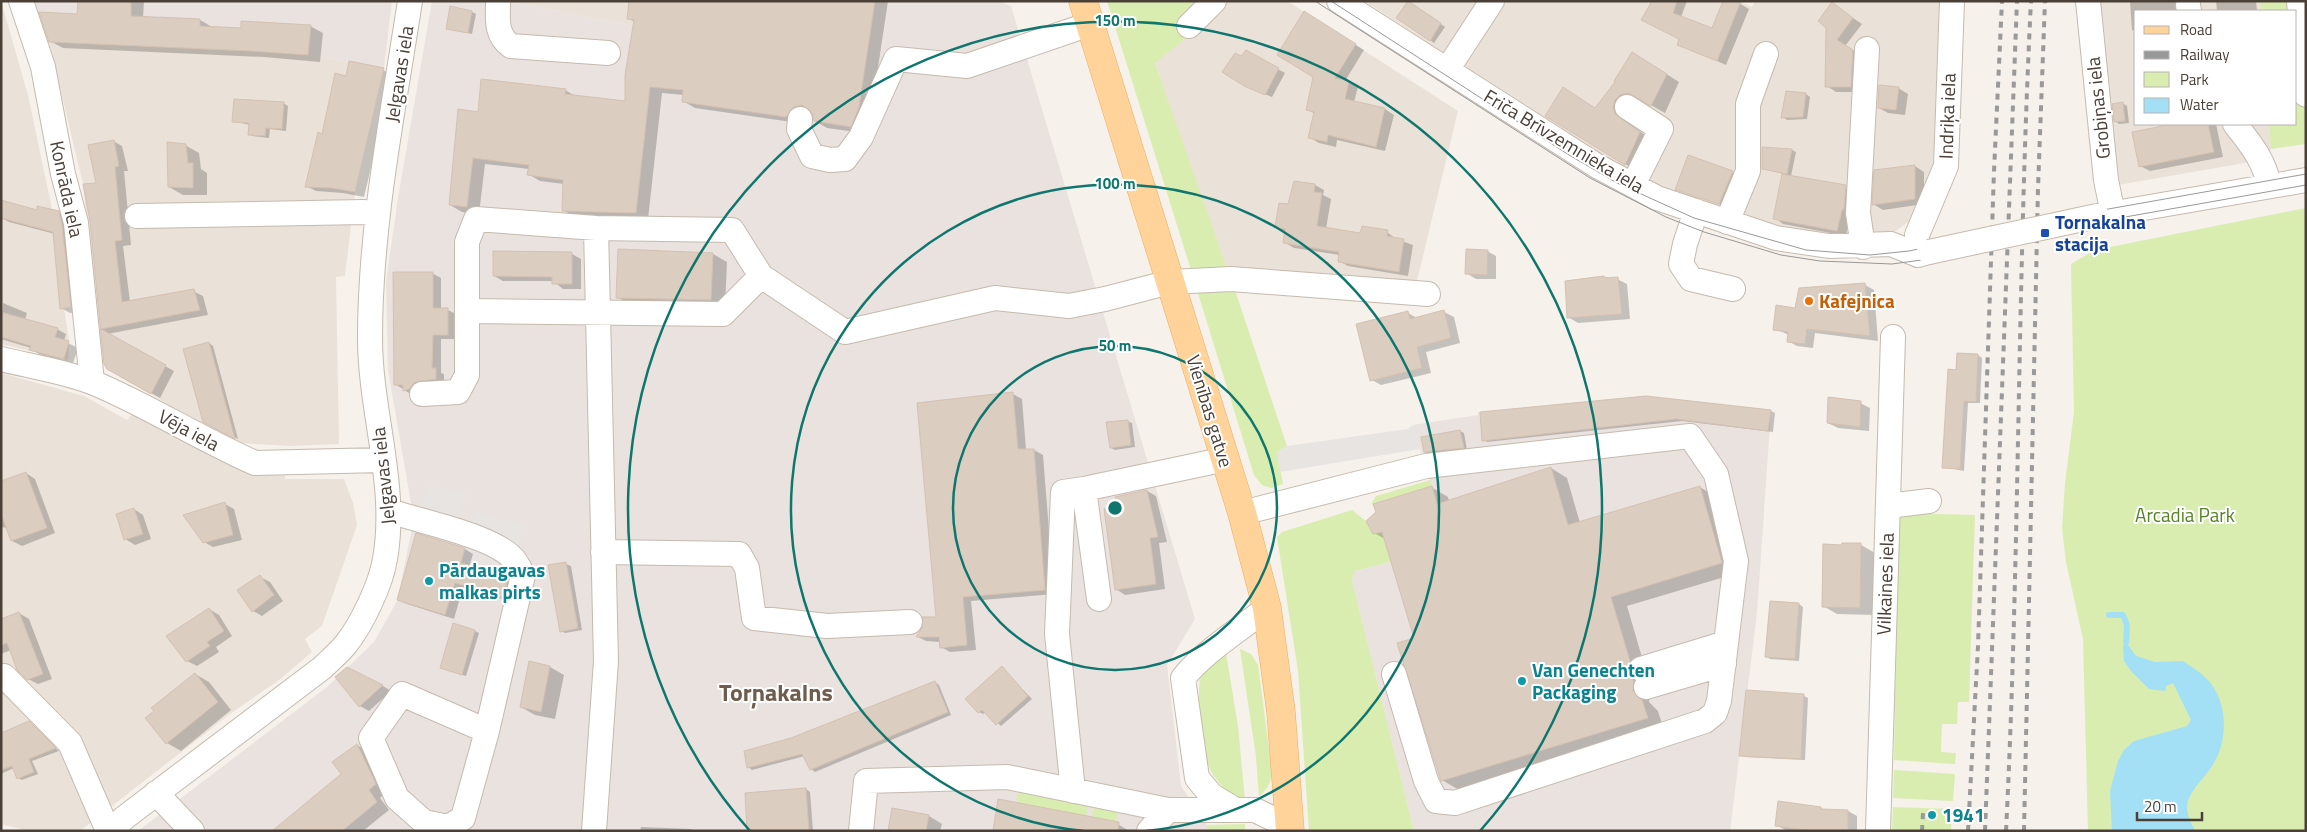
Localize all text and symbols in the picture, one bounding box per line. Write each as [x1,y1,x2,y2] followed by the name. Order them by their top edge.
[1094,9,1136,32] text: 150 m
[2134,10,2297,125] legend
[2180,18,2212,41] text: Road
[377,23,421,124] street label: Jelgavas iela
[2180,43,2230,66] text: Railway
[2078,55,2117,161] street label: Grobiņas iela
[2180,68,2209,91] text: Park
[1931,72,1963,160] street label: Indriķa iela
[1479,81,1650,200] street label: Friča Brīvzemnieka iela
[2180,93,2219,116] text: Water
[43,138,92,240] street label: Konrāda iela
[1094,172,1136,195] text: 100 m
[2055,207,2146,258] place label: Torņakalna stacija
[2039,227,2051,239] marker: Torņakalna stacija
[1819,286,1895,315] place label: Kafejnica
[1803,295,1815,307] marker: Kafejnica
[1099,334,1131,357] text: 50 m
[1180,351,1241,471] street label: Vienības gatve
[153,401,225,458] street label: Vēja iela
[363,425,402,526] street label: Jelgavas iela
[1106,499,1124,517] centre of rings
[2135,500,2235,529] park label: Arcadia Park
[1868,532,1901,636] street label: Vilkaines iela
[439,555,545,606] place label: Pārdaugavas malkas pirts
[423,575,435,587] marker: Pārdaugavas malkas pirts
[1532,655,1655,706] place label: Van Genechten Packaging
[719,674,833,710] district label: Torņakalns
[1516,675,1528,687] marker: Van Genechten Packaging
[2137,790,2202,822] scale bar
[2144,795,2177,818] text: 20 m
[1942,800,1985,829] place label: 1941
[1926,809,1938,821] marker: 1941

